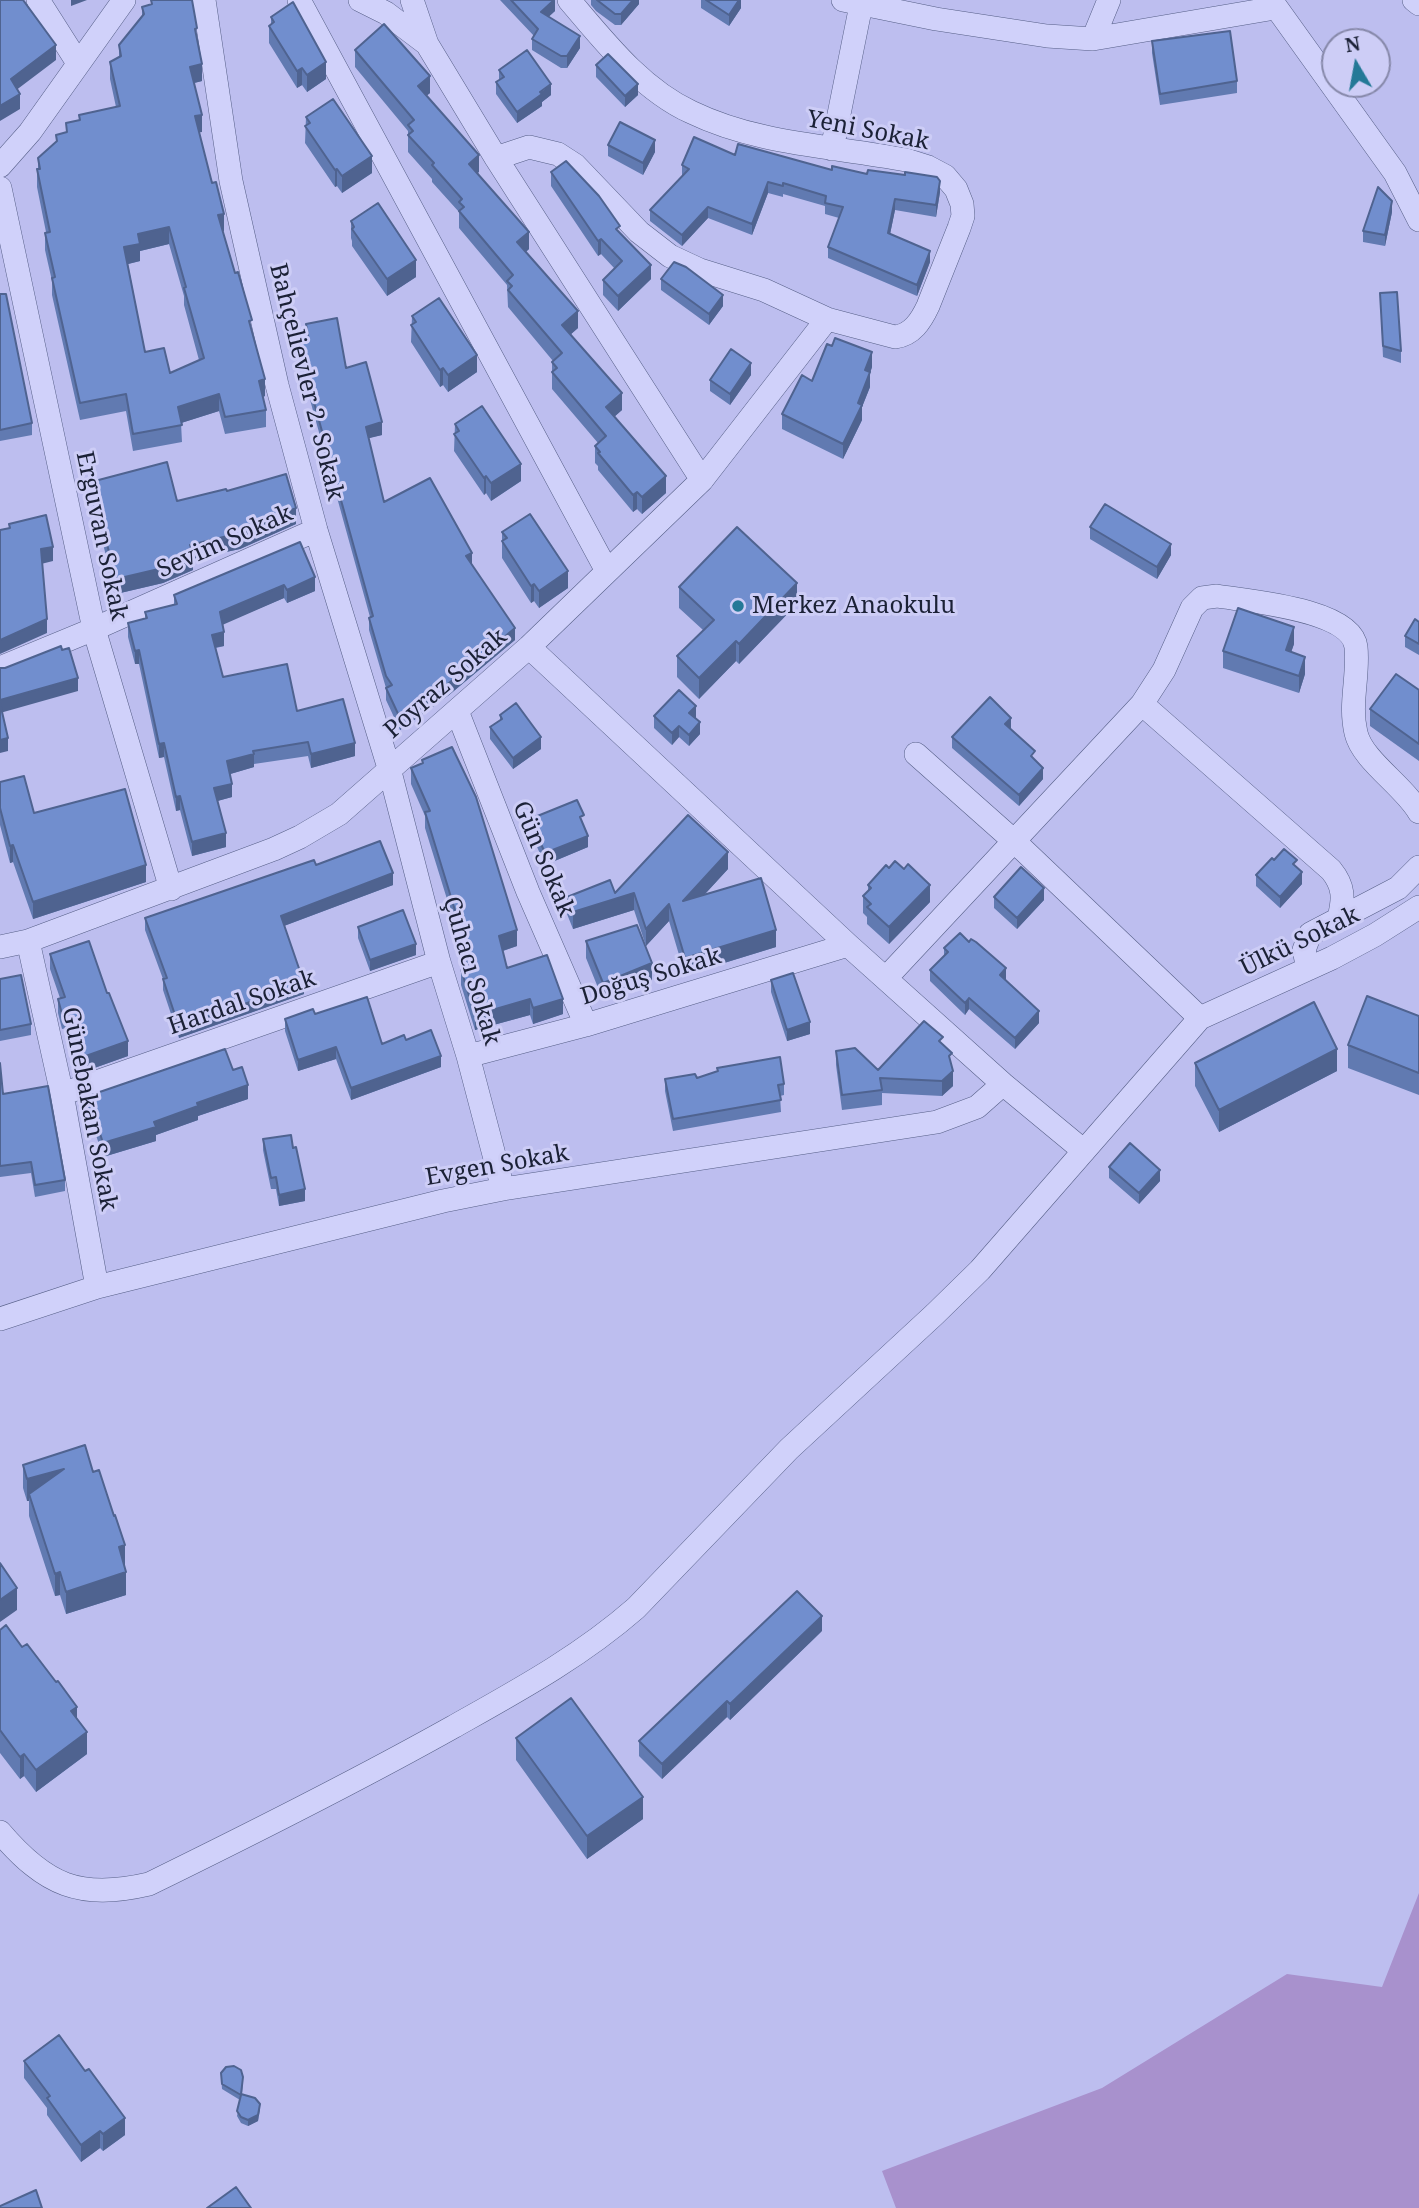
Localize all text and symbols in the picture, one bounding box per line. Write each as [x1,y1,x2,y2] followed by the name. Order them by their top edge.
[1321,28,1391,98] north arrow
[1343,30,1362,58] text: N
[804,105,932,157] street label: Yeni Sokak
[263,261,349,503] street label: Bahçelievler 2. Sokak
[69,449,133,623] street label: Erguvan Sokak
[153,499,297,585] street label: Sevim Sokak
[752,592,955,620] place label: Merkez Anaokulu
[730,598,746,614] marker: Merkez Anaokulu
[379,623,513,745] street label: Poyraz Sokak
[506,797,580,921] street label: Gün Sokak
[436,894,506,1048] street label: Çuhacı Sokak
[1236,901,1364,983] street label: Ülkü Sokak
[577,942,725,1012] street label: Doğuş Sokak
[164,964,320,1042] street label: Hardal Sokak
[55,1005,123,1213] street label: Günebakan Sokak
[423,1139,571,1193] street label: Evgen Sokak

